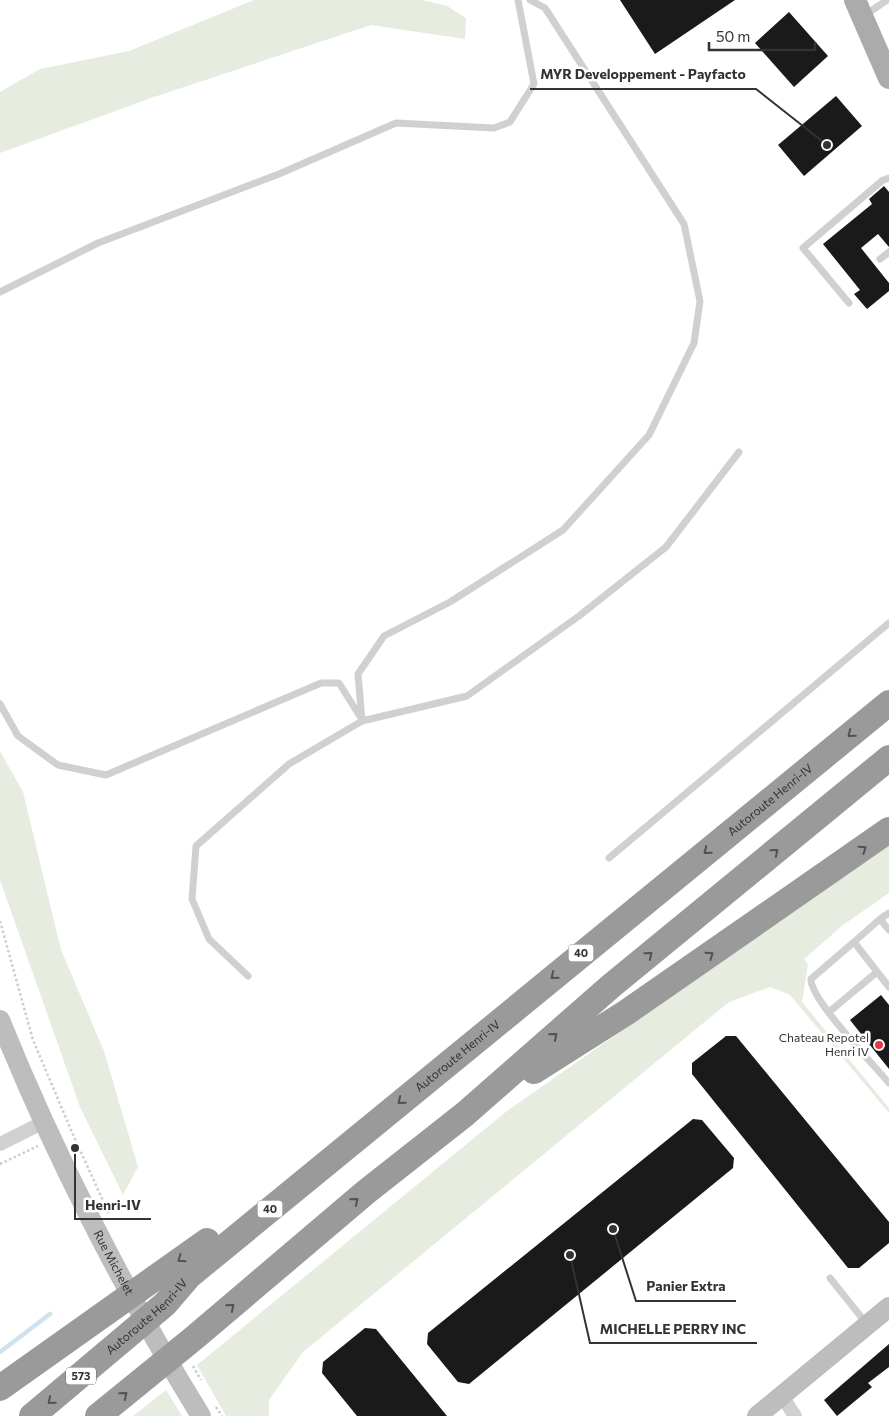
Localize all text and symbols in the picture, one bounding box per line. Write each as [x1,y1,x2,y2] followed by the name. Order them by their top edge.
[709,20,815,52] scale bar
[716,27,750,45] text: 50 m
[530,60,756,89] callout: MYR Developpement - Payfacto
[540,65,746,82] text: MYR Developpement - Payfacto
[848,728,857,736] one-way arrow
[724,760,815,838] street label: Autoroute Henri-IV
[704,846,713,854] one-way arrow
[857,846,867,855] one-way arrow
[769,848,778,857] one-way arrow
[568,944,594,961] road number: 40
[643,952,652,960] one-way arrow
[705,952,714,961] one-way arrow
[550,970,559,979] one-way arrow
[412,1016,502,1094] street label: Autoroute Henri-IV
[779,1030,869,1058] place label: Chateau Repotel Henri IV
[549,1032,558,1041] one-way arrow
[873,1039,885,1051] marker: Chateau Repotel Henri IV
[397,1095,406,1104] one-way arrow
[75,1190,151,1219] callout: Henri-IV
[85,1196,141,1213] text: Henri-IV
[349,1198,358,1207] one-way arrow
[258,1200,282,1218] road number: 40
[92,1227,137,1297] street label: Rue Michelet
[177,1253,187,1262] one-way arrow
[636,1272,736,1301] callout: Panier Extra
[103,1275,190,1357] street label: Autoroute Henri-IV
[646,1277,726,1294] text: Panier Extra
[225,1304,234,1312] one-way arrow
[590,1314,757,1343] callout: MICHELLE PERRY INC
[600,1320,746,1337] text: MICHELLE PERRY INC
[66,1368,96,1384] road number: 573
[118,1393,127,1401] one-way arrow
[48,1395,57,1403] one-way arrow

